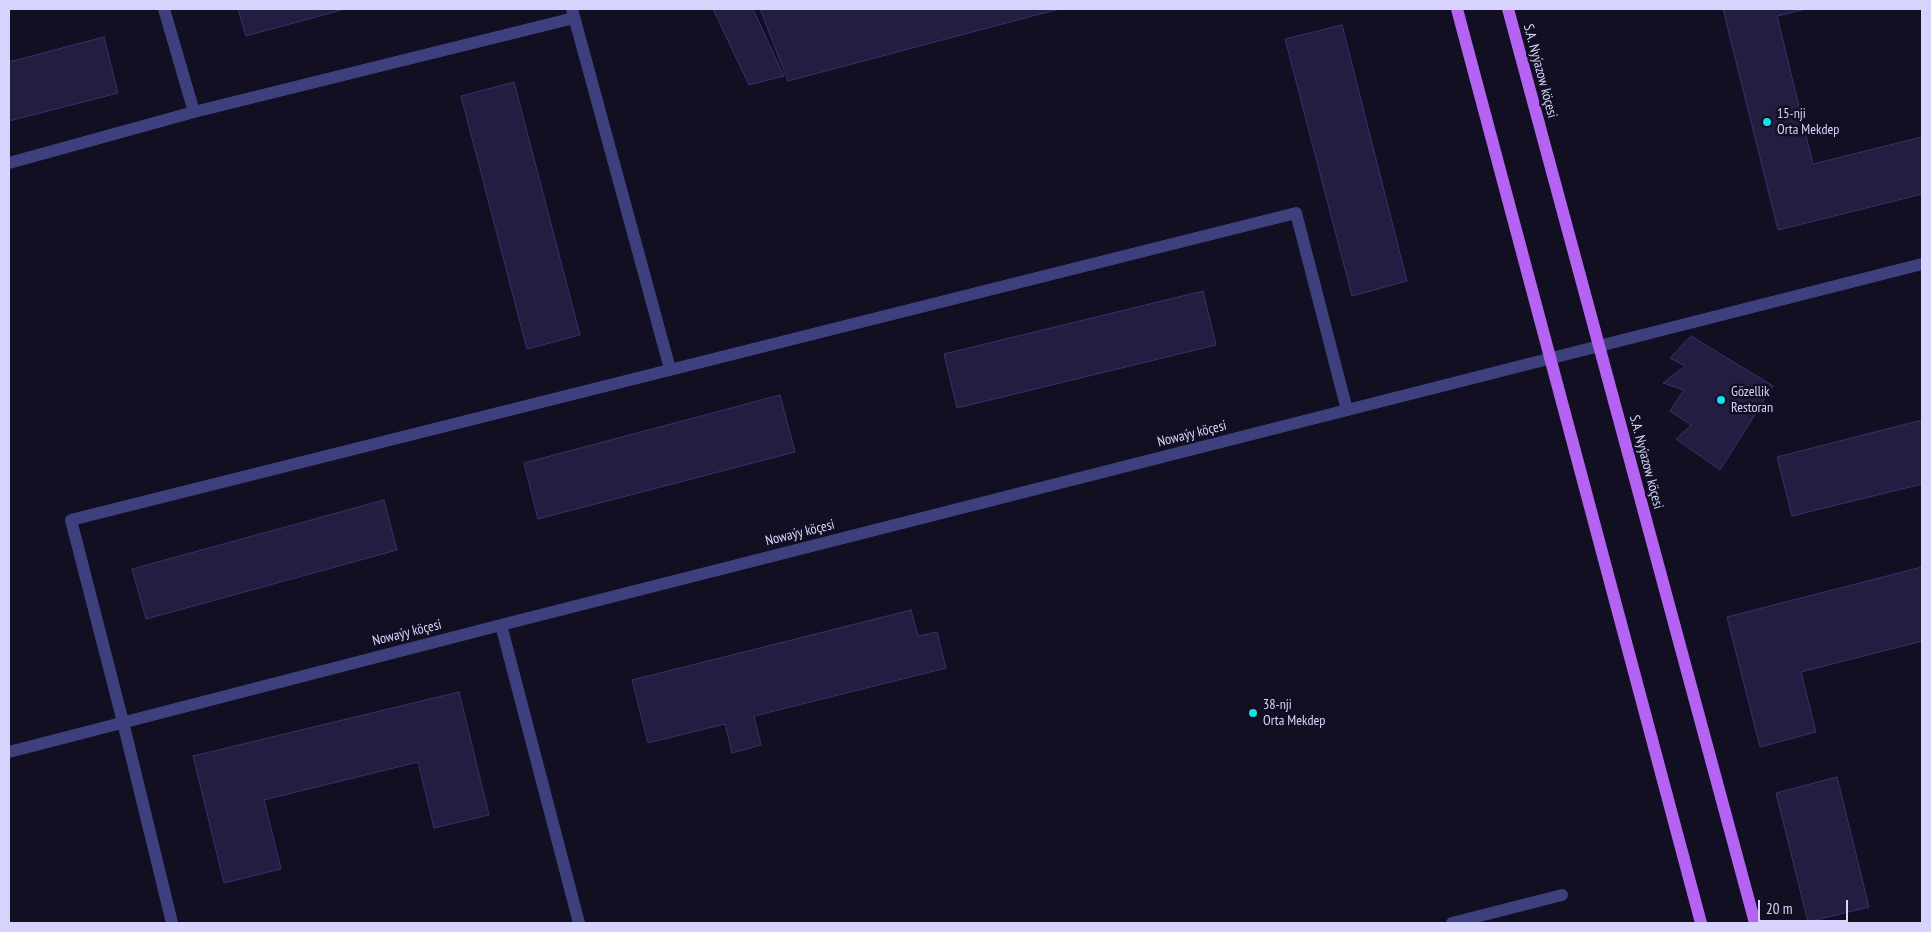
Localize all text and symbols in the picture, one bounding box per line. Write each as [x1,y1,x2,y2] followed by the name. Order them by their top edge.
[1519,22,1561,120] street label: S.A. Nyýazow köçesi
[1777,106,1839,138] place label: 15-nji Orta Mekdep
[1761,116,1773,128] marker: 15-nji Orta Mekdep
[1731,384,1773,417] place label: Gözellik Restoran
[1715,394,1727,406] marker: Gözellik Restoran
[1625,413,1667,511] street label: S.A. Nyýazow köçesi
[1156,417,1228,451] street label: Nowaýy köçesi
[764,516,836,550] street label: Nowaýy köçesi
[371,616,443,650] street label: Nowaýy köçesi
[1263,697,1325,730] place label: 38-nji Orta Mekdep
[1247,707,1259,719] marker: 38-nji Orta Mekdep
[1761,890,1851,922] scale bar
[1766,899,1792,918] text: 20 m

